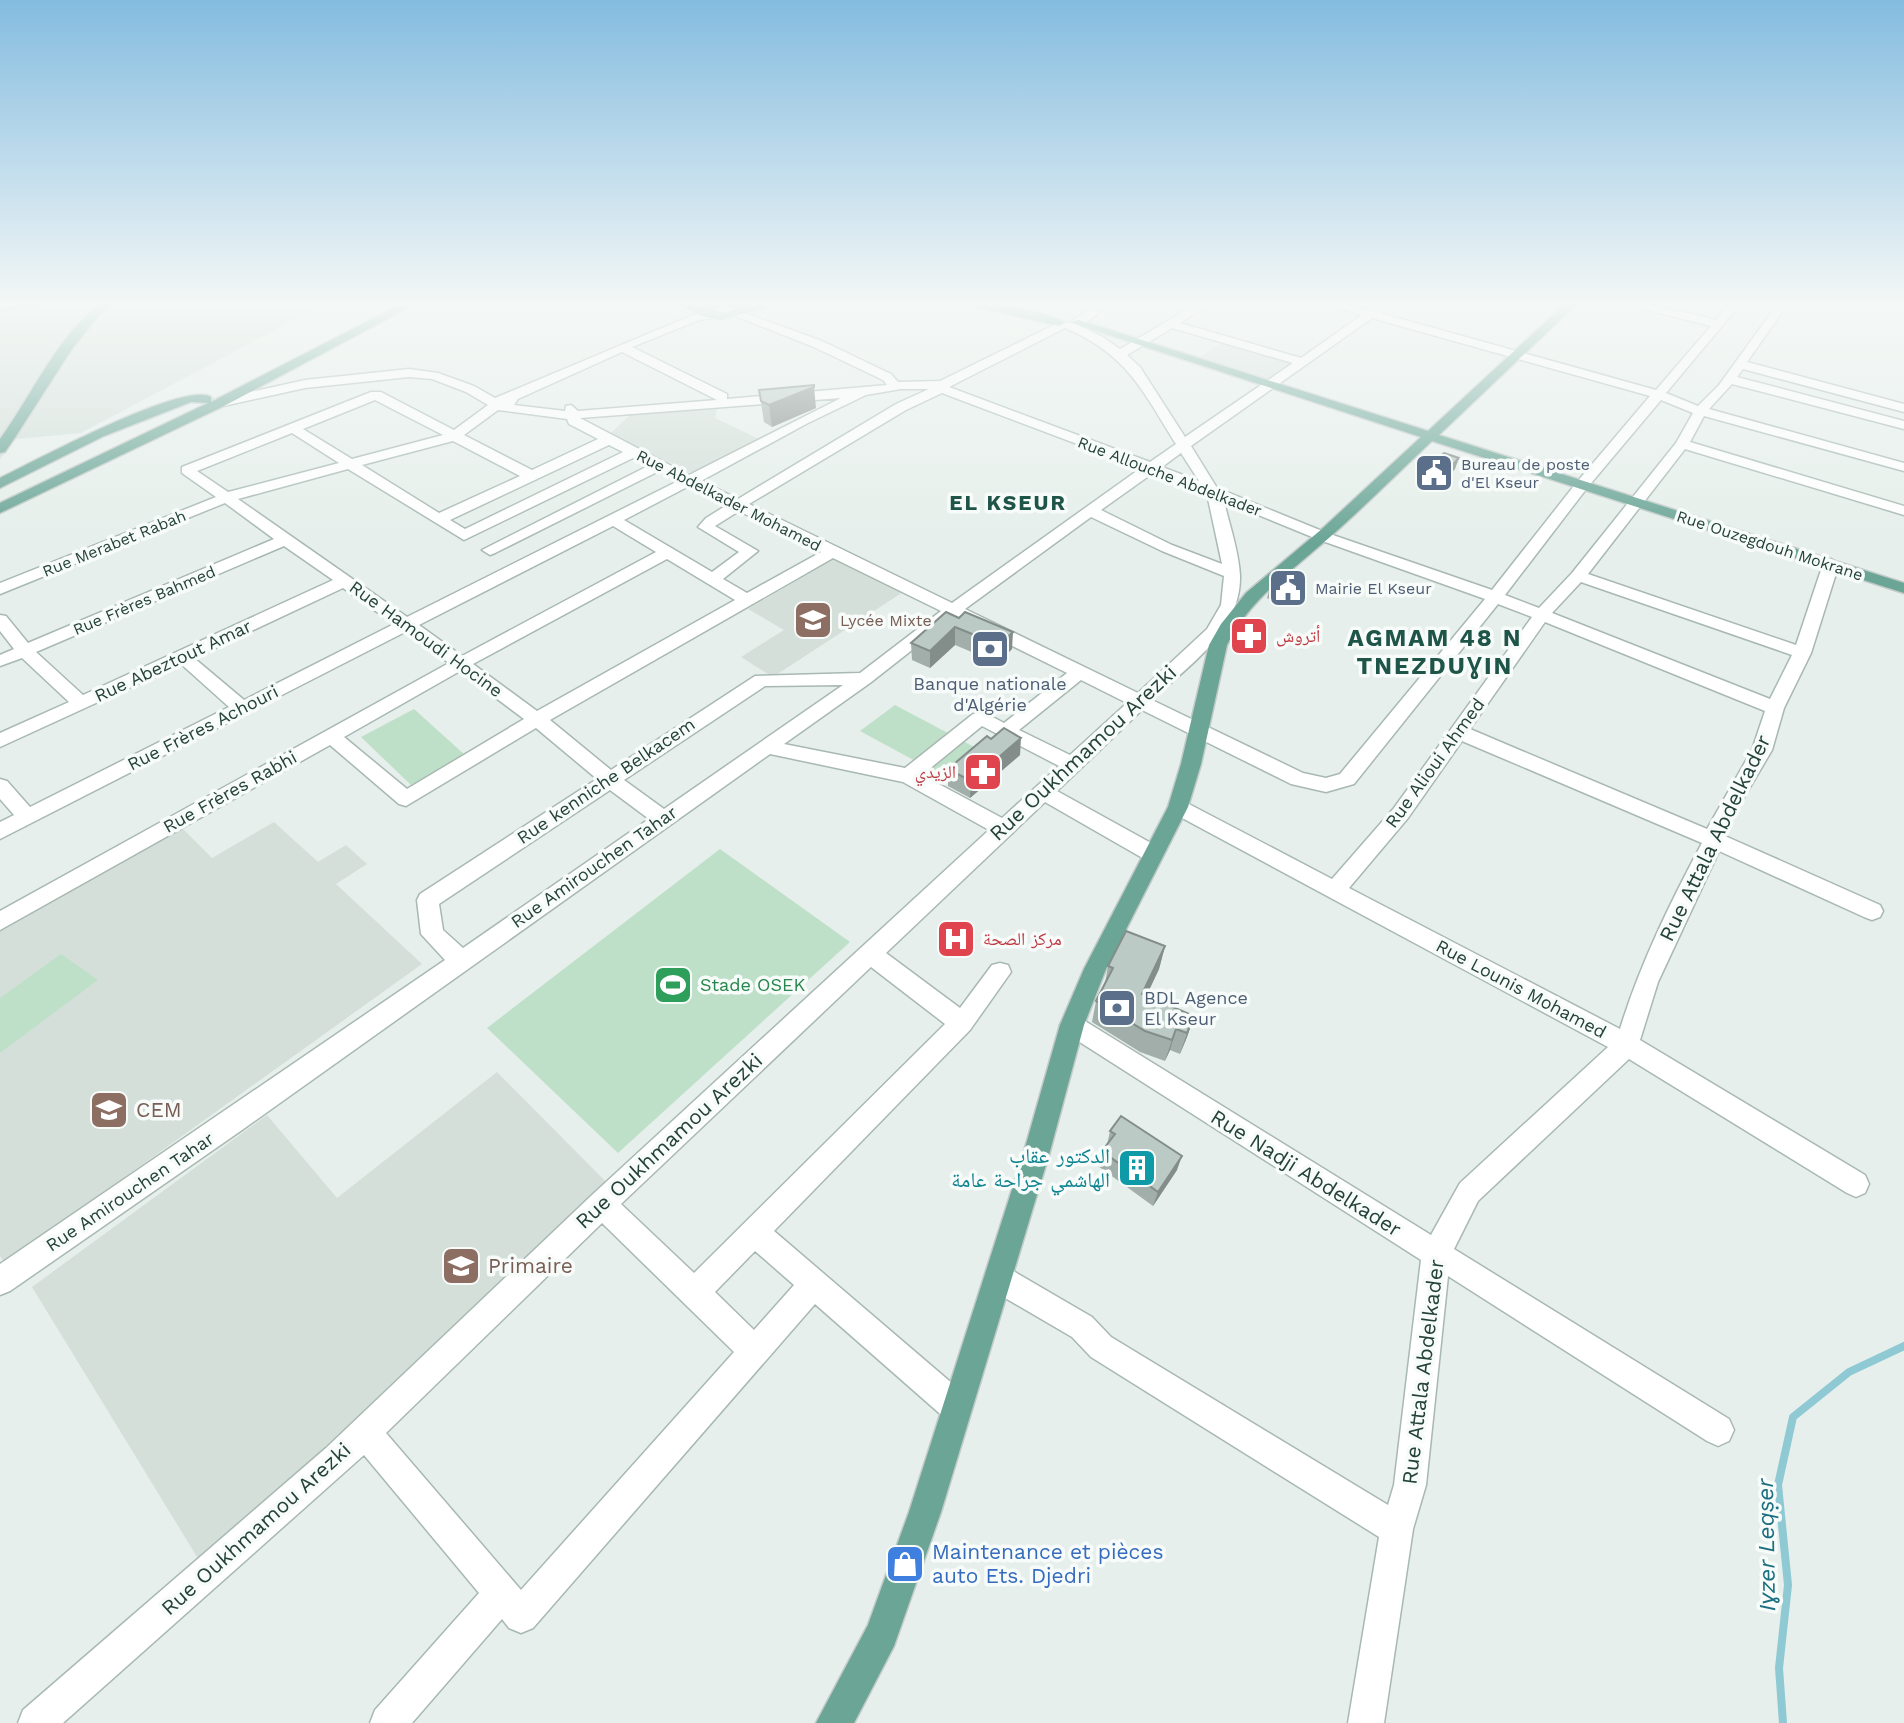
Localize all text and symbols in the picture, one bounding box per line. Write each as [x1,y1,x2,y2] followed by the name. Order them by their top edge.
[1075,433,1265,521] street label: Rue Allouche Abdelkader
[633,446,824,555] street label: Rue Abdelkader Mohamed
[1413,452,1455,494] public building icon: Bureau de poste d'El Kseur
[1461,455,1590,492] place label: Bureau de poste d'El Kseur
[949,490,1067,515] district label: EL KSEUR
[40,506,189,581] street label: Rue Merabet Rabah
[1674,506,1865,585] street label: Rue Ouzegdouh Mokrane
[70,562,218,639] street label: Rue Frères Bahmed
[1267,567,1309,609] public building icon: Mairie El Kseur
[346,576,507,701] street label: Rue Hamoudi Hocine
[1315,579,1432,598] place label: Mairie El Kseur
[792,599,834,641] school or university icon: Lycée Mixte
[840,611,932,630] place label: Lycée Mixte
[91,615,255,706] street label: Rue Abeztout Amar
[1228,615,1270,657] pharmacy icon: أتروش
[1347,624,1523,680] district label: AGMAM 48 N TNEZDUƔIN
[1276,625,1320,647] place label: أتروش
[969,628,1011,670] bank icon: Banque nationale d'Algérie
[984,660,1181,846] street label: Rue Oukhmamou Arezki
[913,673,1067,715] place label: Banque nationale d'Algérie
[124,680,282,775] street label: Rue Frères Achouri
[1381,694,1489,832] street label: Rue Alioui Ahmed
[513,713,699,848] street label: Rue kenniche Belkacem
[1654,730,1776,945] street label: Rue Attala Abdelkader
[159,746,300,837] street label: Rue Frères Rabhi
[962,751,1004,793] pharmacy icon: الزيدي
[915,761,956,787] place label: الزيدي
[507,801,681,932] street label: Rue Amirouchen Tahar
[935,918,977,960] hospital icon: مركز الصحة
[983,928,1062,949] place label: مركز الصحة
[1433,935,1610,1042] street label: Rue Lounis Mohamed
[652,964,694,1006] sports icon: Stade OSEK
[700,974,806,995] place label: Stade OSEK
[1096,987,1138,1029] bank icon: BDL Agence El Kseur
[1144,987,1248,1029] place label: BDL Agence El Kseur
[570,1048,767,1234] street label: Rue Oukhmamou Arezki
[88,1089,130,1131] school or university icon: CEM
[136,1097,182,1122] place label: CEM
[1206,1104,1407,1242] street label: Rue Nadji Abdelkader
[42,1128,218,1256] street label: Rue Amirouchen Tahar
[951,1143,1110,1196] place label: الدكتور عقاب الهاشمي جراحة عامة
[1116,1147,1158,1189] building icon: الدكتور عقاب الهاشمي جراحة عامة
[440,1245,482,1287] school or university icon: Primaire
[488,1253,573,1278] place label: Primaire
[1396,1257,1449,1486] street label: Rue Attala Abdelkader
[156,1437,356,1620] street label: Rue Oukhmamou Arezki
[1752,1477,1781,1612] water label: Iɣzer Leqṣer
[932,1539,1164,1588] place label: Maintenance et pièces auto Ets. Djedri
[884,1543,926,1585] shop icon: Maintenance et pièces auto Ets. Djedri

